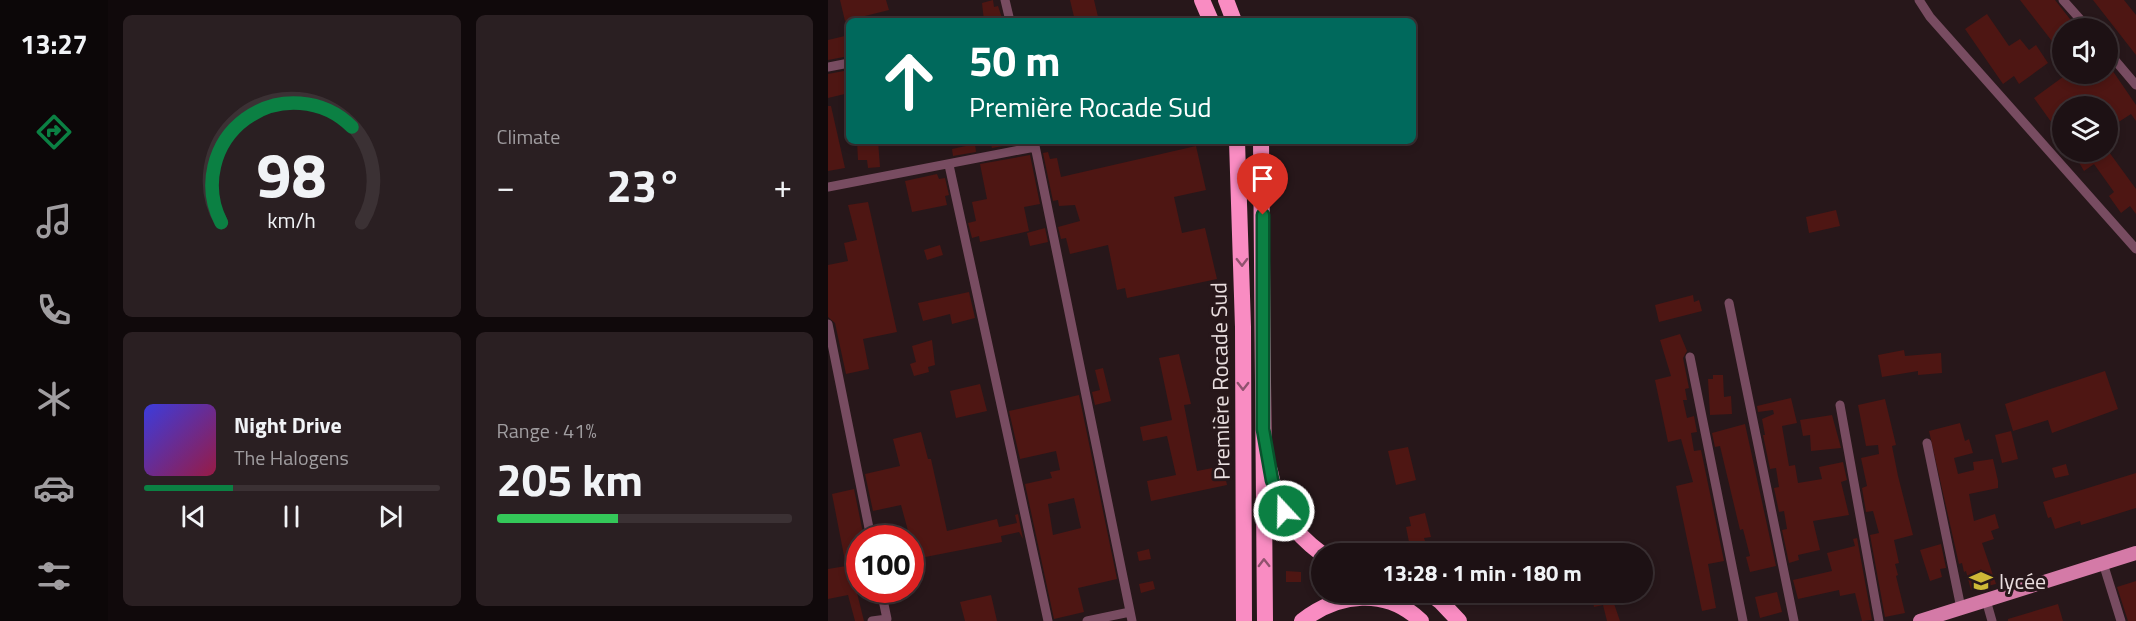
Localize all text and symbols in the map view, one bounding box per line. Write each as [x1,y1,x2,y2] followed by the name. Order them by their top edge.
[2052,18,2118,162] map controls
[2052,18,2118,84] button: sound
[20,23,88,64] text: 13:27
[969,28,1061,92] text: 50 m
[870,42,948,120] icon: ahead
[969,86,1212,127] text: Première Rocade Sud
[2052,96,2118,162] button: layers
[33,111,75,153] icon: directions
[497,121,560,152] text: Climate
[257,126,327,221] text: 98
[606,151,682,219] text: 23°
[1237,153,1288,215] pin
[497,161,515,211] text: −
[774,161,792,211] text: +
[1246,162,1279,195] icon: arrive
[33,200,75,242] icon: music
[267,204,316,236] text: km/h
[1235,258,1248,267] one-way arrow
[1201,282,1239,480] street label: Première Rocade Sud
[33,289,75,331] icon: phone
[33,378,75,420] icon: climate
[1237,381,1249,390] one-way arrow
[234,408,342,442] text: Night Drive
[497,415,597,446] text: Range · 41%
[234,442,349,473] text: The Halogens
[497,445,643,513] text: 205 km
[33,467,75,509] icon: car
[1252,479,1316,543] position arrow
[177,500,210,533] icon: previous
[275,500,308,533] icon: pause
[374,500,407,533] icon: next
[846,525,924,603] speed limit sign: 100
[33,555,75,597] icon: filters
[1382,556,1582,590] text: 13:28 · 1 min · 180 m
[1258,558,1271,567] one-way arrow
[1999,564,2046,598] place label: lycée
[1968,568,1994,594] school or university icon: lycée

